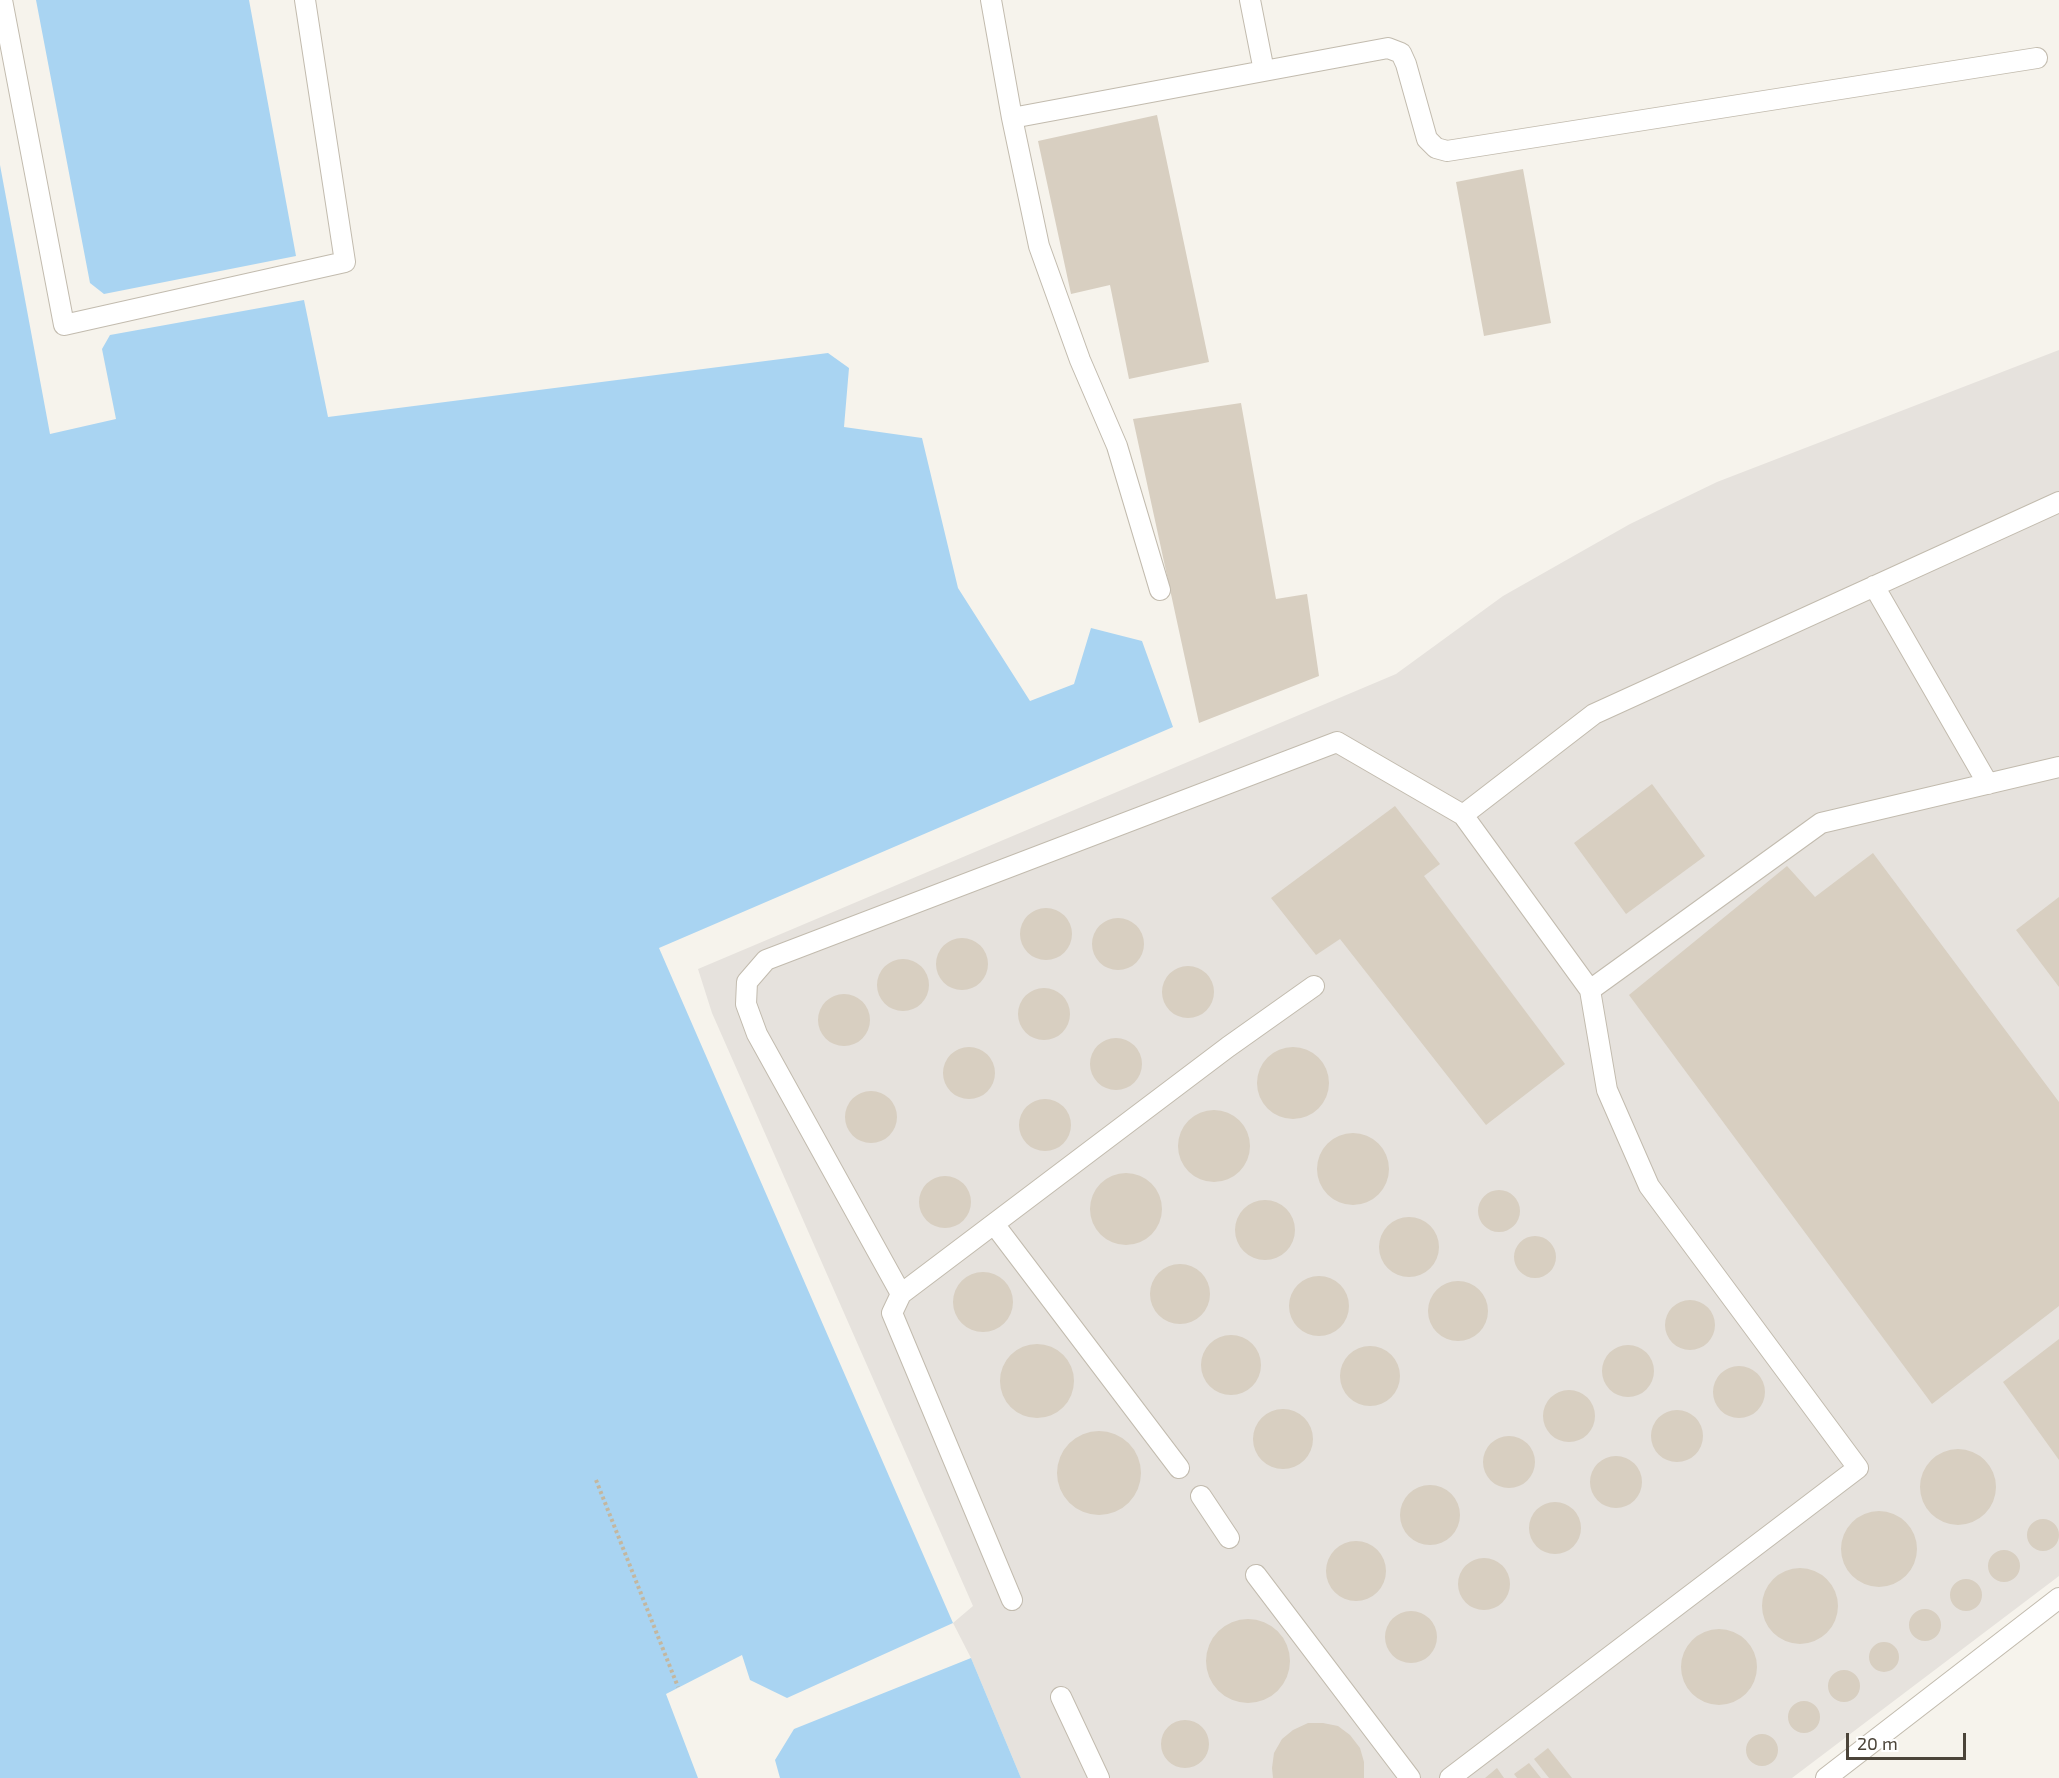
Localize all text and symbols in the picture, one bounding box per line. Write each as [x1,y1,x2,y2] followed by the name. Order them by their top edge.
[1849,1721,1969,1759] scale bar
[1857,1732,1898,1754] text: 20 m

